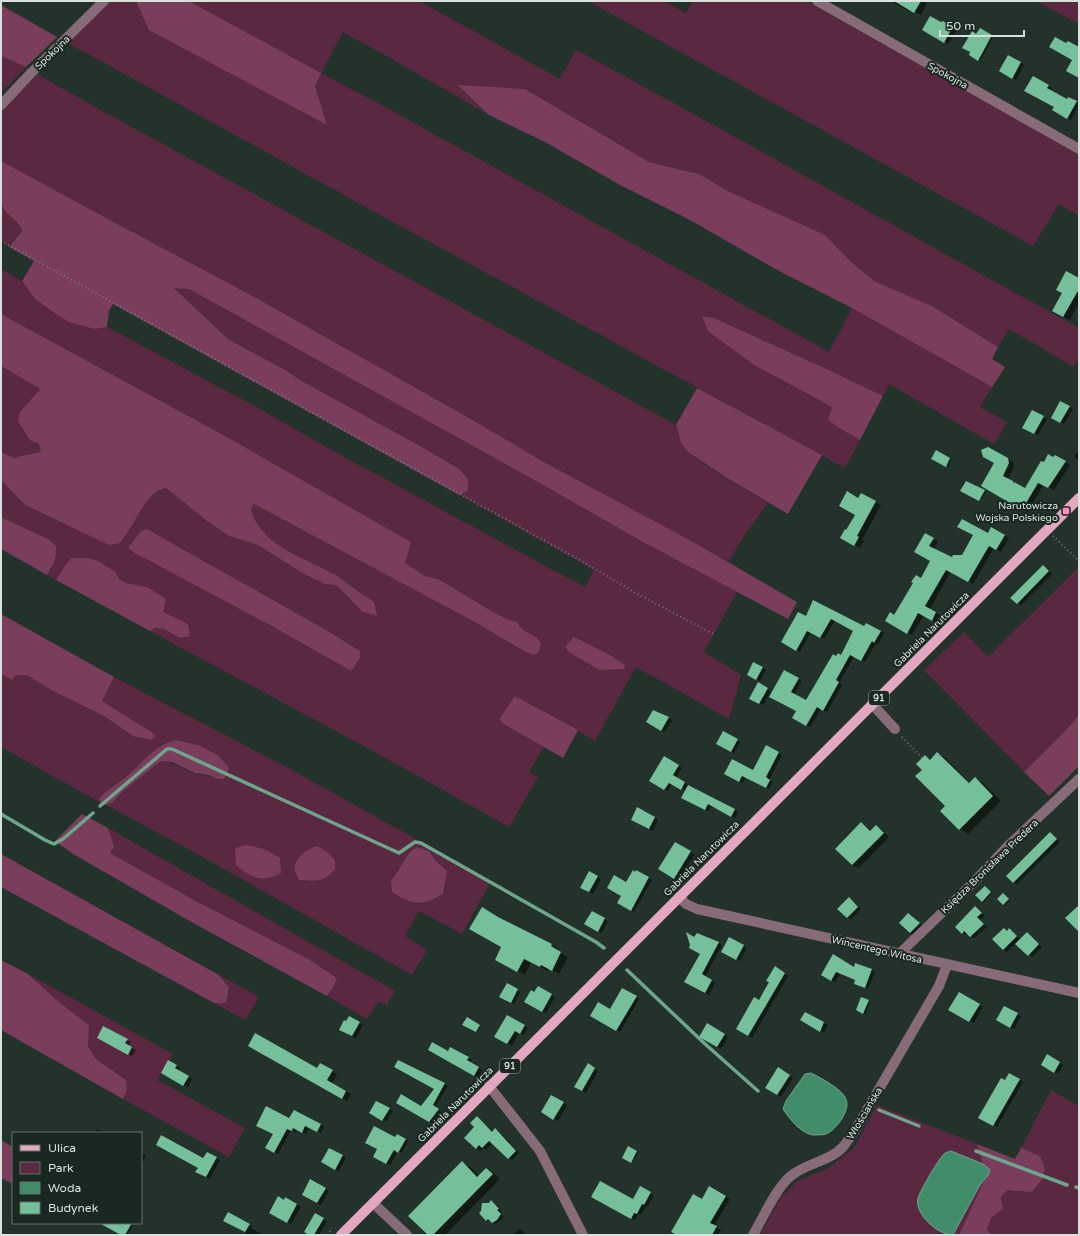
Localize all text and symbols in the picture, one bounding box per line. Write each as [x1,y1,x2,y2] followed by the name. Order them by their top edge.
[940,12,1024,38] scale bar
[946,19,975,33] text: 50 m
[33,33,73,72] street label: Spokojna
[925,60,970,92] street label: Spokojna
[975,500,1058,524] place label: Narutowicza Wojska Polskiego
[1061,506,1071,516] marker: Narutowicza Wojska Polskiego
[891,589,972,670] street label: Gabriela Narutowicza
[869,691,889,705] road number: 91
[938,817,1041,916] street label: Księdza Bronisława Predera
[661,818,742,899] street label: Gabriela Narutowicza
[830,934,923,966] street label: Wincentego Witosa
[500,1059,520,1073] road number: 91
[415,1064,496,1145] street label: Gabriela Narutowicza
[845,1085,885,1142] street label: Włościańska
[12,1132,142,1224] legend
[48,1141,76,1155] text: Ulica
[48,1161,74,1175] text: Park
[48,1181,81,1195] text: Woda
[48,1201,99,1215] text: Budynek

